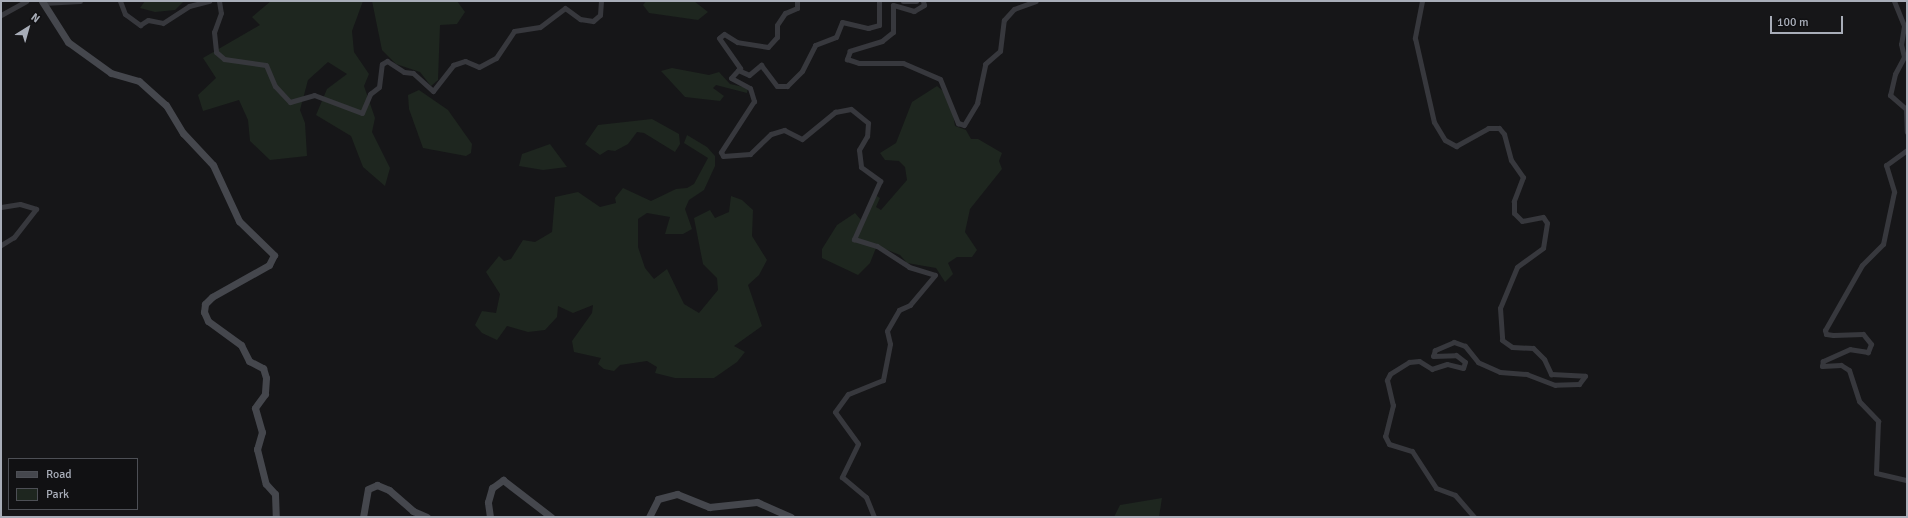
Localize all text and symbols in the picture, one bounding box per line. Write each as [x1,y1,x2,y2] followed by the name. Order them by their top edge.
[8,8,48,48] north arrow
[1772,8,1845,34] scale bar
[29,11,42,26] text: N
[1777,15,1809,30] text: 100 m
[8,458,138,510] legend
[46,467,72,482] text: Road
[46,487,69,502] text: Park

